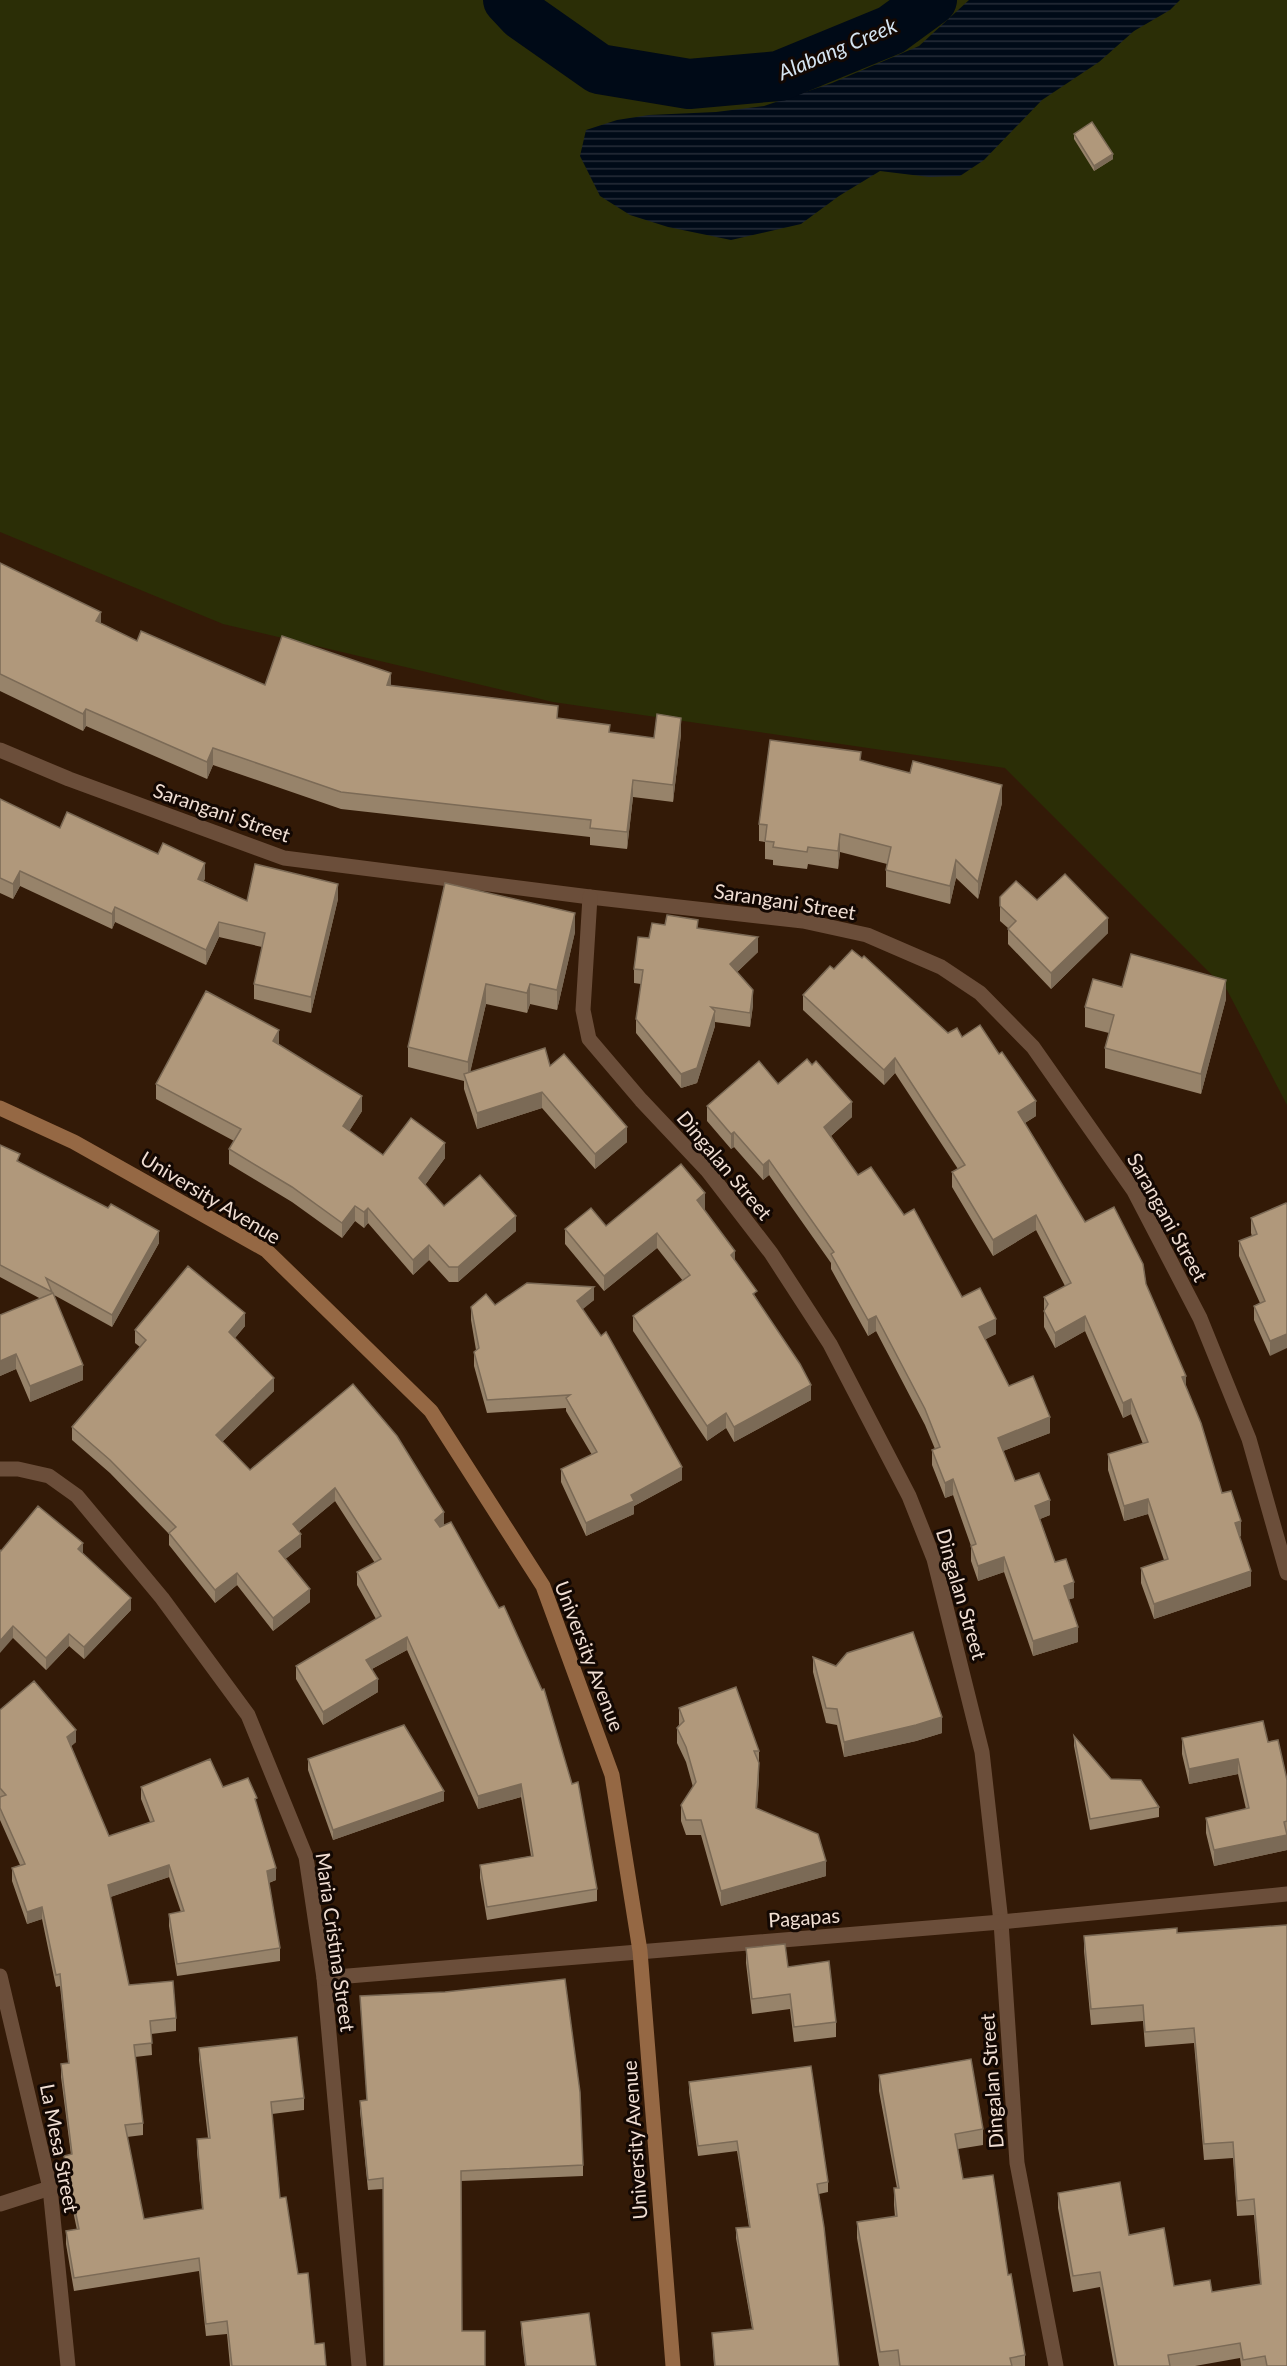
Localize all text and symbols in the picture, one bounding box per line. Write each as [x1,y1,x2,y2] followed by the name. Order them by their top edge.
[773,11,901,85] water label: Alabang Creek
[151,777,293,847] street label: Sarangani Street
[713,878,857,924] street label: Sarangani Street
[672,1106,778,1224] street label: Dingalan Street
[137,1146,285,1248] street label: University Avenue
[1123,1149,1213,1285] street label: Sarangani Street
[932,1526,992,1662] street label: Dingalan Street
[550,1577,630,1735] street label: University Avenue
[312,1851,360,2033] street label: Maria Cristina Street
[767,1903,841,1931] street label: Pagapas
[974,2013,1008,2149] street label: Dingalan Street
[616,2060,652,2220] street label: University Avenue
[36,2082,84,2214] street label: La Mesa Street

